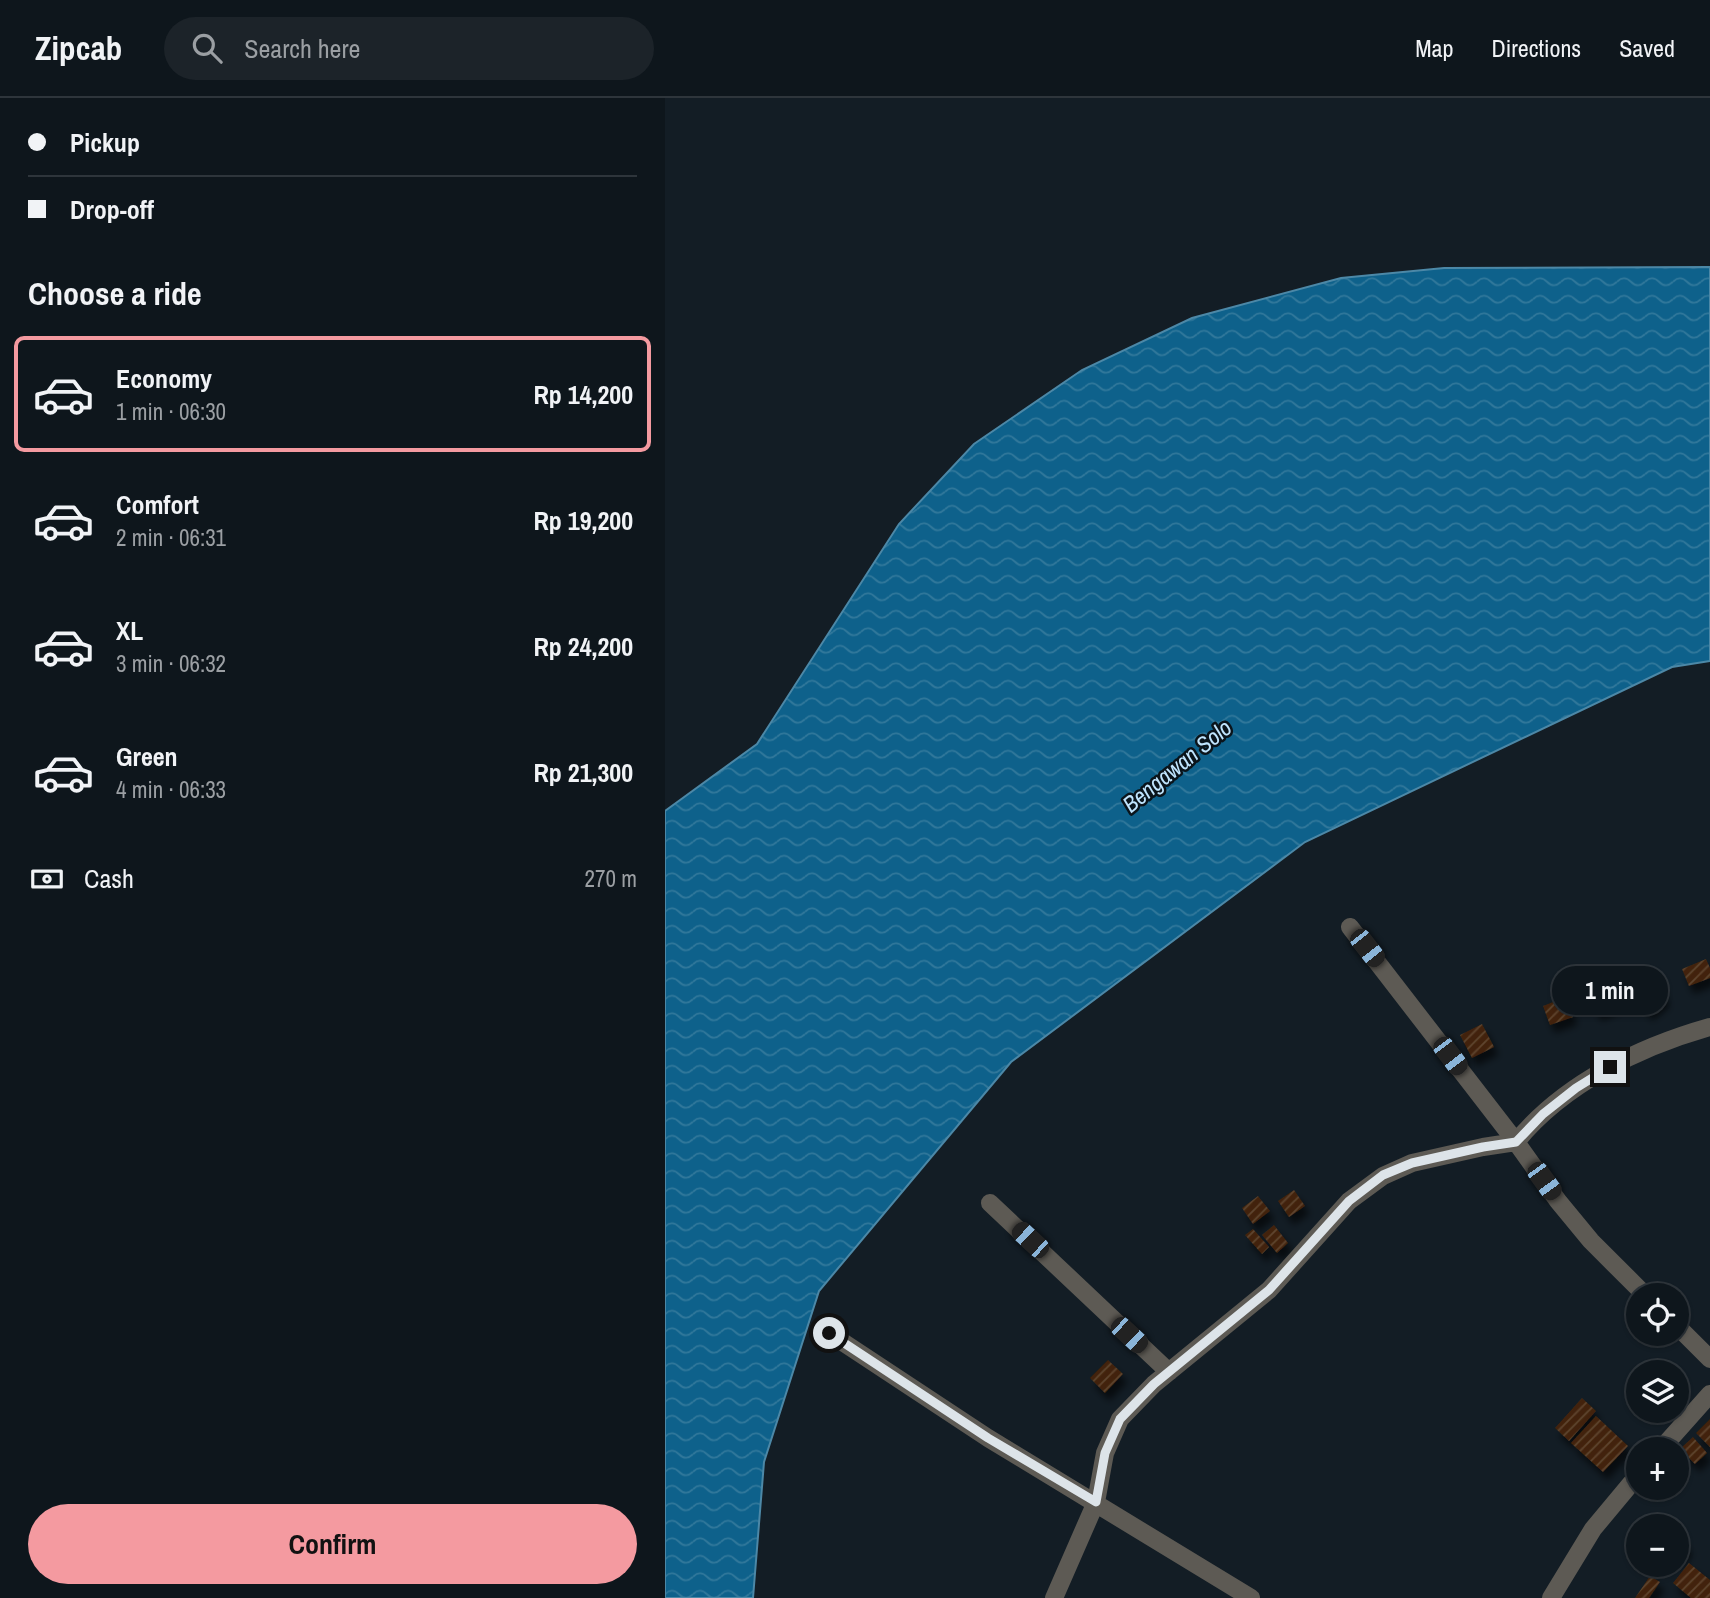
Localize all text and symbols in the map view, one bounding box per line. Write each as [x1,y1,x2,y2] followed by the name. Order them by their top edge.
[164,17,654,80] search box
[35,26,122,70] text: Zipcab
[188,29,226,67] icon: search
[244,31,360,66] text: Search here
[1415,32,1453,64] text: Map
[1491,32,1581,64] text: Directions
[1619,32,1675,64] text: Saved
[70,125,140,160] text: Pickup
[70,192,154,227] text: Drop-off
[28,272,202,315] text: Choose a ride
[116,361,212,396] text: Economy
[32,363,95,426] icon: car
[533,377,633,412] text: Rp 14,200
[116,396,226,427] text: 1 min · 06:30
[116,487,199,522] text: Comfort
[32,489,95,552] icon: car
[533,503,633,538] text: Rp 19,200
[116,522,226,553] text: 2 min · 06:31
[116,613,143,648] text: XL
[32,615,95,678] icon: car
[533,629,633,664] text: Rp 24,200
[116,648,226,679] text: 3 min · 06:32
[1116,712,1238,819] water label: Bengawan Solo
[116,739,178,774] text: Green
[32,741,95,804] icon: car
[533,755,633,790] text: Rp 21,300
[116,774,226,805] text: 4 min · 06:33
[28,860,66,898] icon: cash
[84,861,134,896] text: Cash
[585,863,637,894] text: 270 m
[1346,925,1389,971] car
[1552,965,1668,1014] callout: 1 min
[1585,975,1635,1006] text: 1 min
[1429,1033,1472,1079] car
[1594,1051,1626,1083] route end
[1524,1158,1565,1204] car
[1008,1218,1053,1262] car
[1626,1283,1689,1577] map controls
[1626,1283,1689,1346] button: locate
[1107,1313,1152,1357] car
[813,1317,845,1349] route start
[1626,1360,1689,1423] button: layers
[1626,1437,1689,1500] button: +
[28,1504,637,1584] button: Confirm
[1626,1514,1689,1577] button: −

